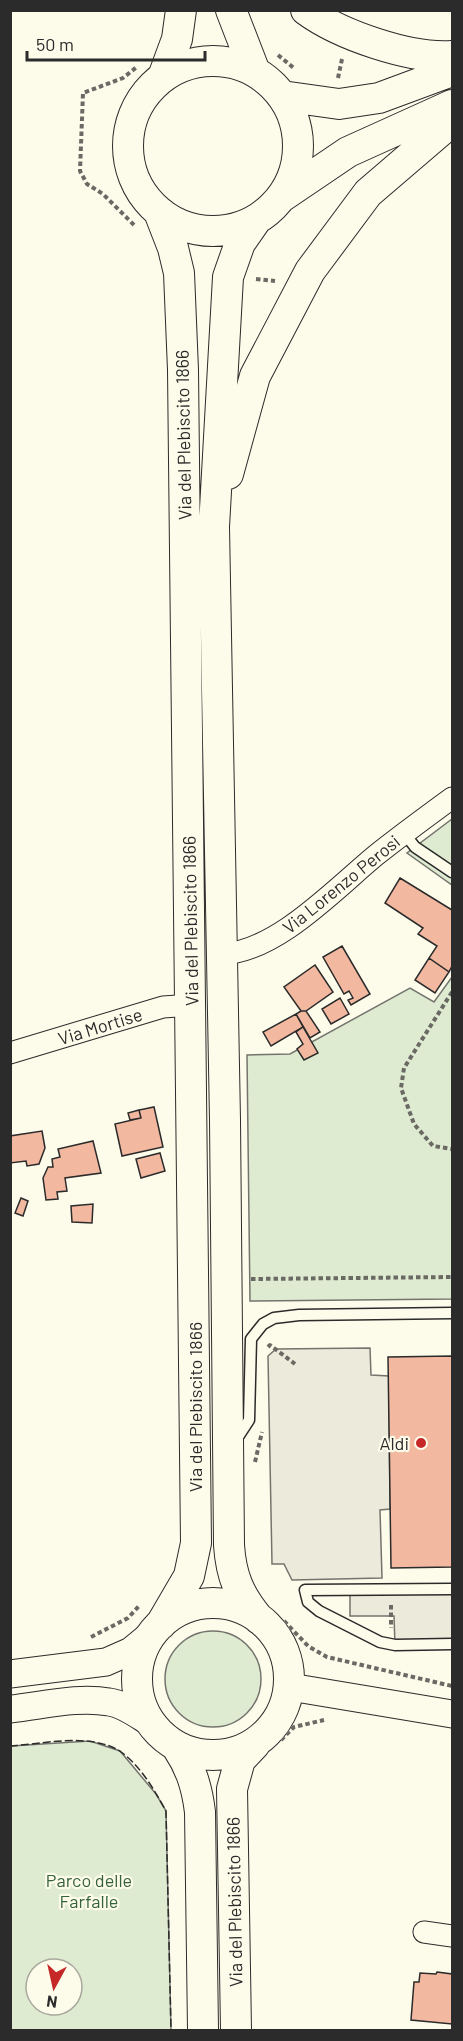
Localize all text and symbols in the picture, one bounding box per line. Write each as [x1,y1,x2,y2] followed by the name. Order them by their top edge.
[27,24,206,62] scale bar
[36,33,74,55] text: 50 m
[171,350,195,520] street label: Via del Plebiscito 1866
[278,830,404,938] street label: Via Lorenzo Perosi
[178,836,202,1006] street label: Via del Plebiscito 1866
[55,1003,145,1049] street label: Via Mortise
[184,1322,206,1492] street label: Via del Plebiscito 1866
[380,1432,409,1454] place label: Aldi
[414,1436,428,1450] marker: Aldi
[222,1817,246,1987] street label: Via del Plebiscito 1866
[46,1869,132,1912] park label: Parco delle Farfalle
[24,1957,84,2017] north arrow
[45,1992,58,2012] text: N

